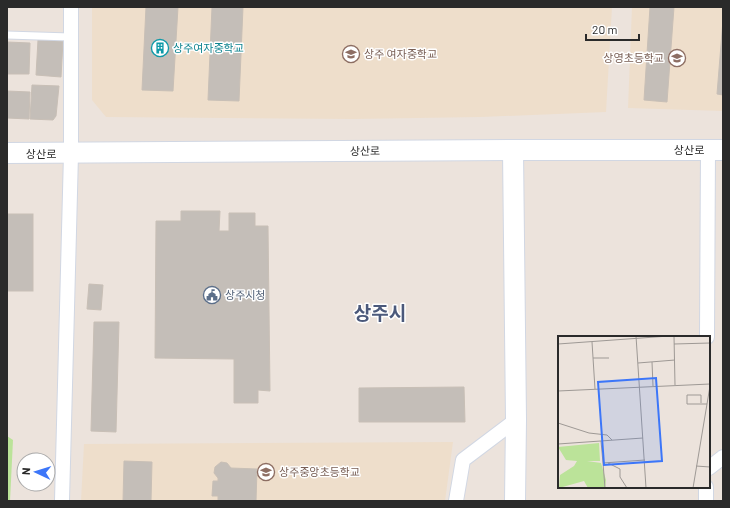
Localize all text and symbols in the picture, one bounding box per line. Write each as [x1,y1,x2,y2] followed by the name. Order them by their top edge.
[586,16,639,42] scale bar
[592,22,618,36] text: 20 m
[150,38,170,58] building icon: 상주여자중학교
[173,41,244,54] place label: 상주여자중학교
[341,44,361,64] school or university icon: 상주 여자중학교
[364,47,437,60] place label: 상주 여자중학교
[667,48,687,68] school or university icon: 상영초등학교
[603,51,664,64] place label: 상영초등학교
[674,143,704,156] street label: 상산로
[350,144,380,157] street label: 상산로
[26,147,56,160] street label: 상산로
[202,285,222,305] public building icon: 상주시청
[225,288,265,301] place label: 상주시청
[354,301,406,324] district label: 상주시
[558,336,710,488] inset map
[16,452,56,492] north arrow
[256,462,276,482] school or university icon: 상주중앙초등학교
[279,465,360,478] place label: 상주중앙초등학교
[19,467,32,475] text: N

